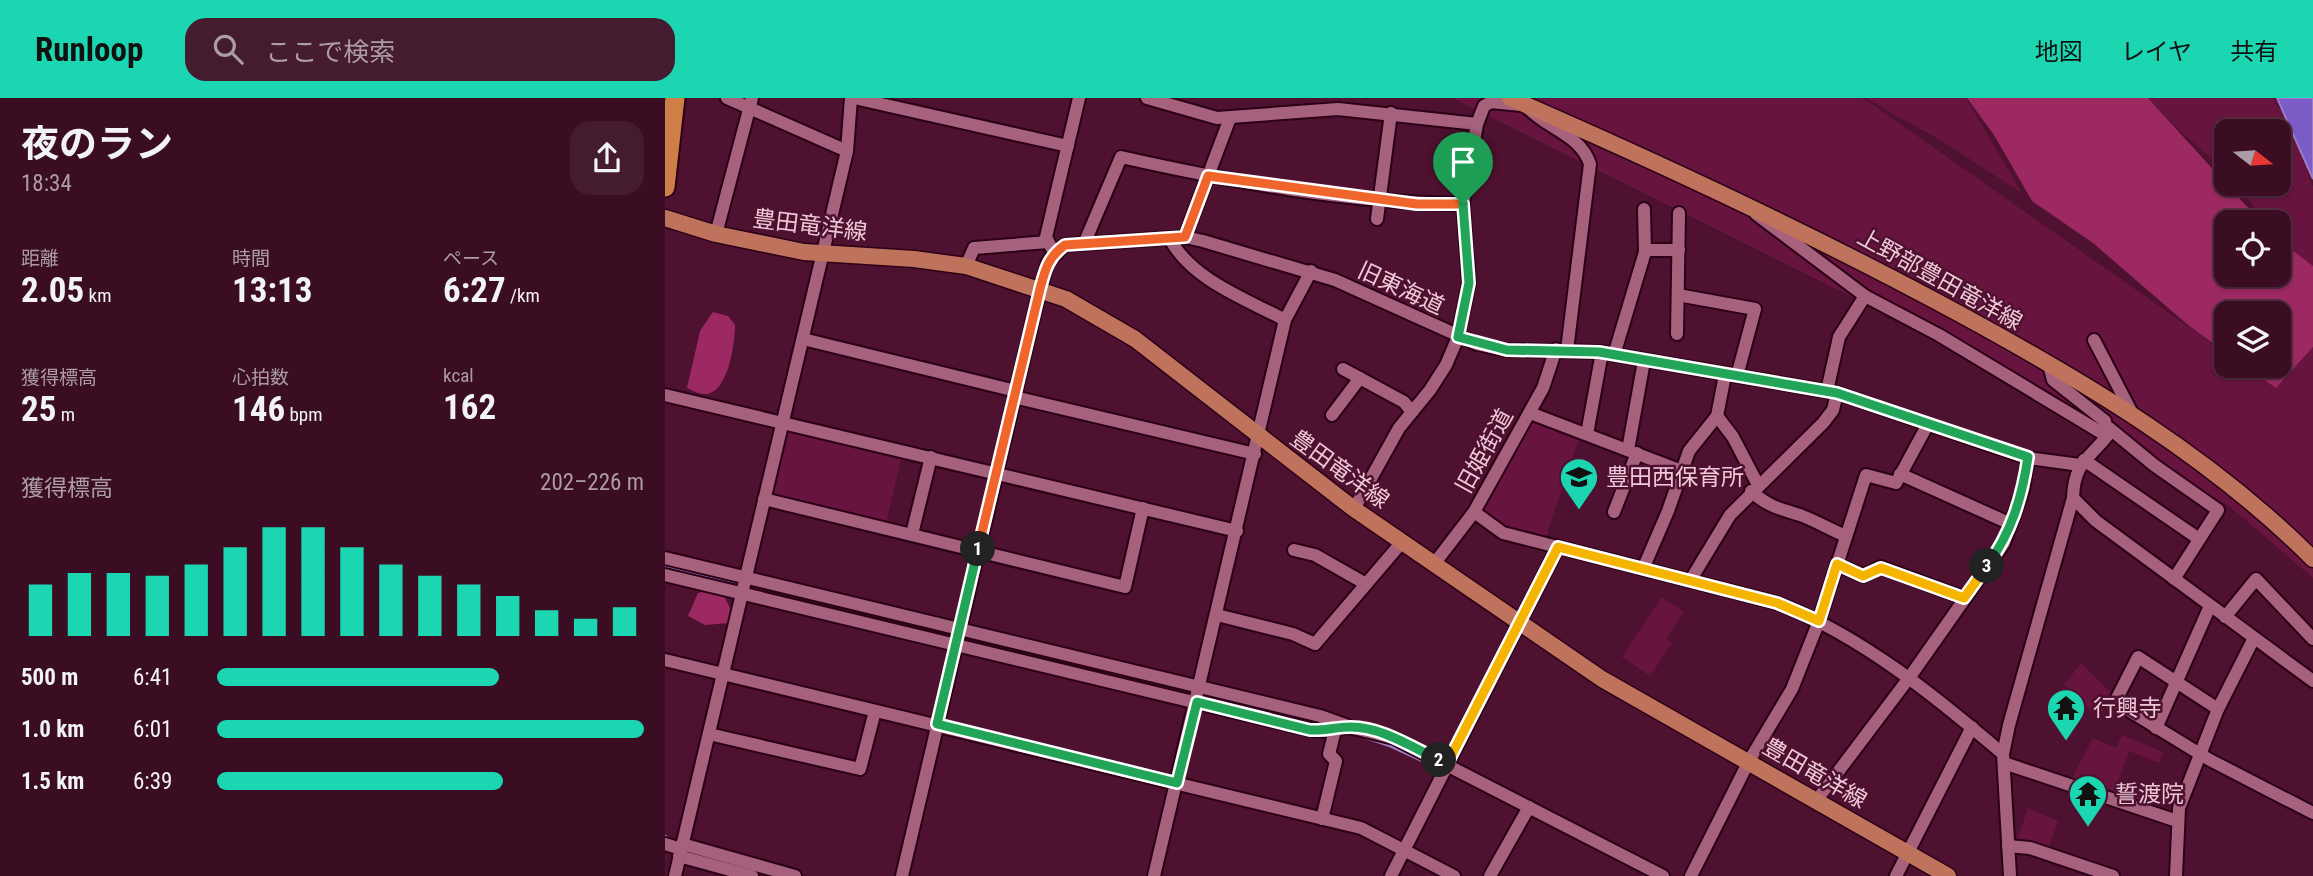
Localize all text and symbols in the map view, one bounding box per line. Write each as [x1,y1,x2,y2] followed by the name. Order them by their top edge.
[185,18,675,81] search box
[35,30,143,69] text: Runloop
[209,30,247,68] icon: search
[265,37,395,67] text: ここで検索
[2035,38,2083,66] text: 地図
[2121,38,2192,66] text: レイヤ
[2230,38,2278,66] text: 共有
[2214,119,2291,196] north arrow
[2214,119,2291,378] map controls
[570,121,644,195] button: share
[21,122,173,166] text: 夜のラン
[1433,132,1493,204] pin
[1444,143,1482,181] icon: arrive
[21,170,72,197] text: 18:34
[751,205,869,246] street label: 豊田竜洋線
[2214,210,2291,287] button: locate
[1853,223,2027,336] street label: 上野部豊田竜洋線
[21,247,59,270] text: 距離
[232,247,270,270] text: 時間
[443,247,499,270] text: ペース
[1353,257,1448,320] street label: 旧東海道
[21,270,84,311] text: 2.05
[232,270,312,311] text: 13:13
[443,270,506,311] text: 6:27
[84,284,111,307] text: km
[506,284,540,307] text: /km
[2214,301,2291,378] button: layers
[443,364,474,387] text: kcal
[21,366,97,389] text: 獲得標高
[232,366,289,389] text: 心拍数
[443,387,496,428] text: 162
[21,389,56,430] text: 25
[232,389,285,430] text: 146
[56,403,75,426] text: m
[285,403,322,426] text: bpm
[1450,404,1519,498] street label: 旧姫街道
[1285,425,1394,514] street label: 豊田竜洋線
[1558,456,1600,511] school or university icon: 豊田西保育所
[1606,464,1744,491] place label: 豊田西保育所
[540,469,644,496] text: 202–226 m
[21,475,113,502] text: 獲得標高
[961,532,995,566] pin: 1
[973,537,982,560] text: 1
[1969,548,2005,584] pin: 3
[1982,554,1991,577] text: 3
[21,664,78,691] text: 500 m
[133,664,172,691] text: 6:41
[2045,687,2087,742] temple icon: 行興寺
[2093,695,2162,722] place label: 行興寺
[21,716,84,743] text: 1.0 km
[133,716,172,743] text: 6:01
[1758,733,1871,814] street label: 豊田竜洋線
[1421,742,1457,778] pin: 2
[1434,748,1443,771] text: 2
[21,768,84,795] text: 1.5 km
[133,768,172,795] text: 6:39
[2067,773,2109,828] temple icon: 誓渡院
[2115,781,2184,808] place label: 誓渡院

